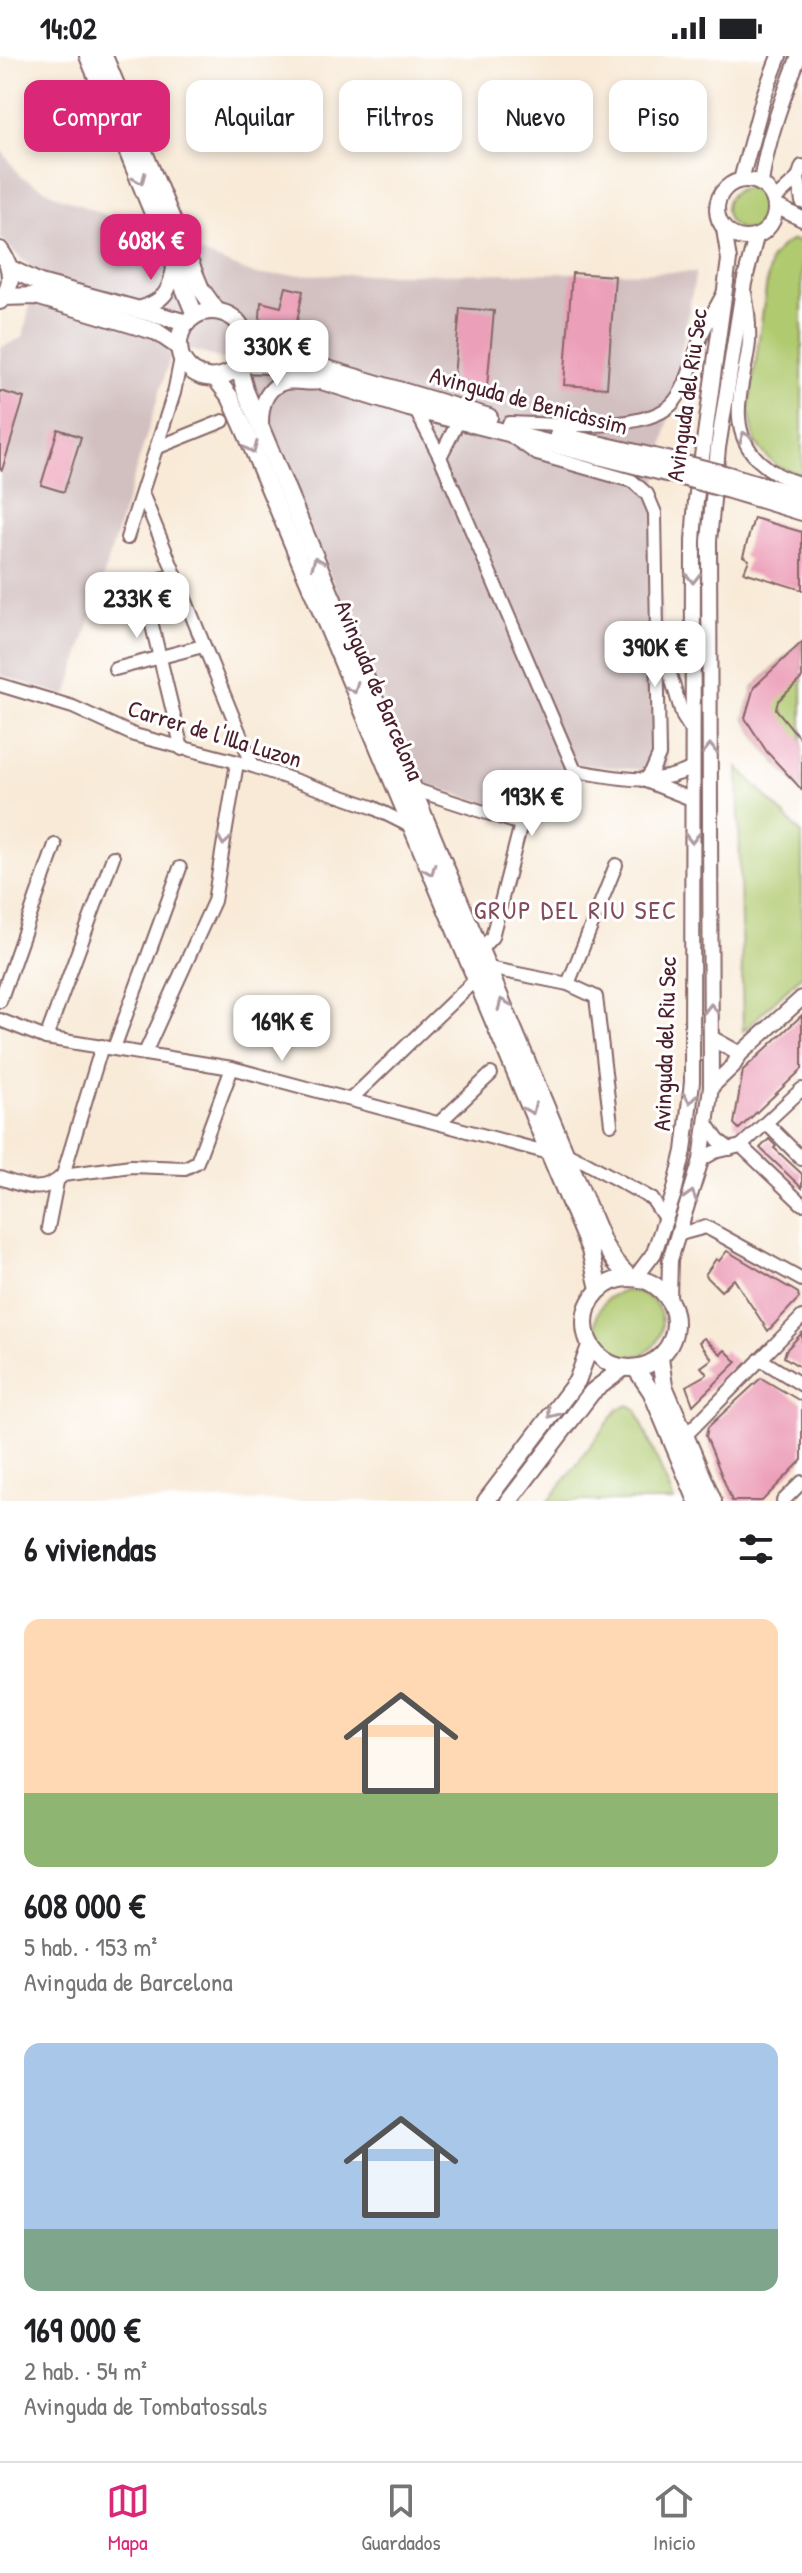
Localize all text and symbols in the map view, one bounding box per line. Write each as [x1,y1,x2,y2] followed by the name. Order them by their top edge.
[40,8,97,48] text: 14:02
[24,80,170,152] chip: Comprar
[186,80,323,152] chip: Alquilar
[339,80,462,152] chip: Filtros
[478,80,593,152] chip: Nuevo
[609,80,707,152] chip: Piso
[131,171,147,186] one-way arrow
[86,214,216,282] pin: 608K €
[118,222,184,257] text: 608K €
[658,306,714,483] street label: Avinguda del Riu Sec
[212,320,342,388] pin: 330K €
[243,328,311,363] text: 330K €
[427,358,631,442] street label: Avinguda de Benicàssim
[739,431,755,445] one-way arrow
[242,440,258,454] one-way arrow
[310,556,326,570] one-way arrow
[72,572,202,640] pin: 233K €
[684,572,702,585] one-way arrow
[103,580,171,615] text: 233K €
[328,595,432,785] street label: Avinguda de Barcelona
[590,621,720,689] pin: 390K €
[623,629,687,664] text: 390K €
[343,679,359,694] one-way arrow
[124,691,306,775] street label: Carrer de l'Illa Luzon
[701,742,719,755] one-way arrow
[467,770,597,838] pin: 193K €
[501,778,563,813] text: 193K €
[683,832,701,845] one-way arrow
[216,833,233,847] one-way arrow
[420,862,436,876] one-way arrow
[474,892,678,927] district label: GRUP DEL RIU SEC
[645,956,683,1132] street label: Avinguda del Riu Sec
[217,995,347,1063] pin: 169K €
[496,998,513,1012] one-way arrow
[702,1002,720,1015] one-way arrow
[251,1003,313,1038] text: 169K €
[682,1092,699,1105] one-way arrow
[521,1101,537,1115] one-way arrow
[682,1189,698,1203] one-way arrow
[548,1404,562,1419] one-way arrow
[24,1526,156,1572] text: 6 viviendas
[734,1527,778,1571] icon: filters
[329,1671,473,1815] icon: home
[24,1883,145,1929] text: 608 000 €
[24,1929,157,1964] text: 5 hab. · 153 m²
[24,1964,233,1999] text: Avinguda de Barcelona
[329,2095,473,2239] icon: home
[24,2307,140,2353] text: 169 000 €
[24,2353,147,2388] text: 2 hab. · 54 m²
[24,2388,267,2423] text: Avinguda de Tombatossals
[106,2479,150,2557] tab: Mapa
[361,2479,441,2557] tab: Guardados
[652,2479,696,2557] tab: Inicio

